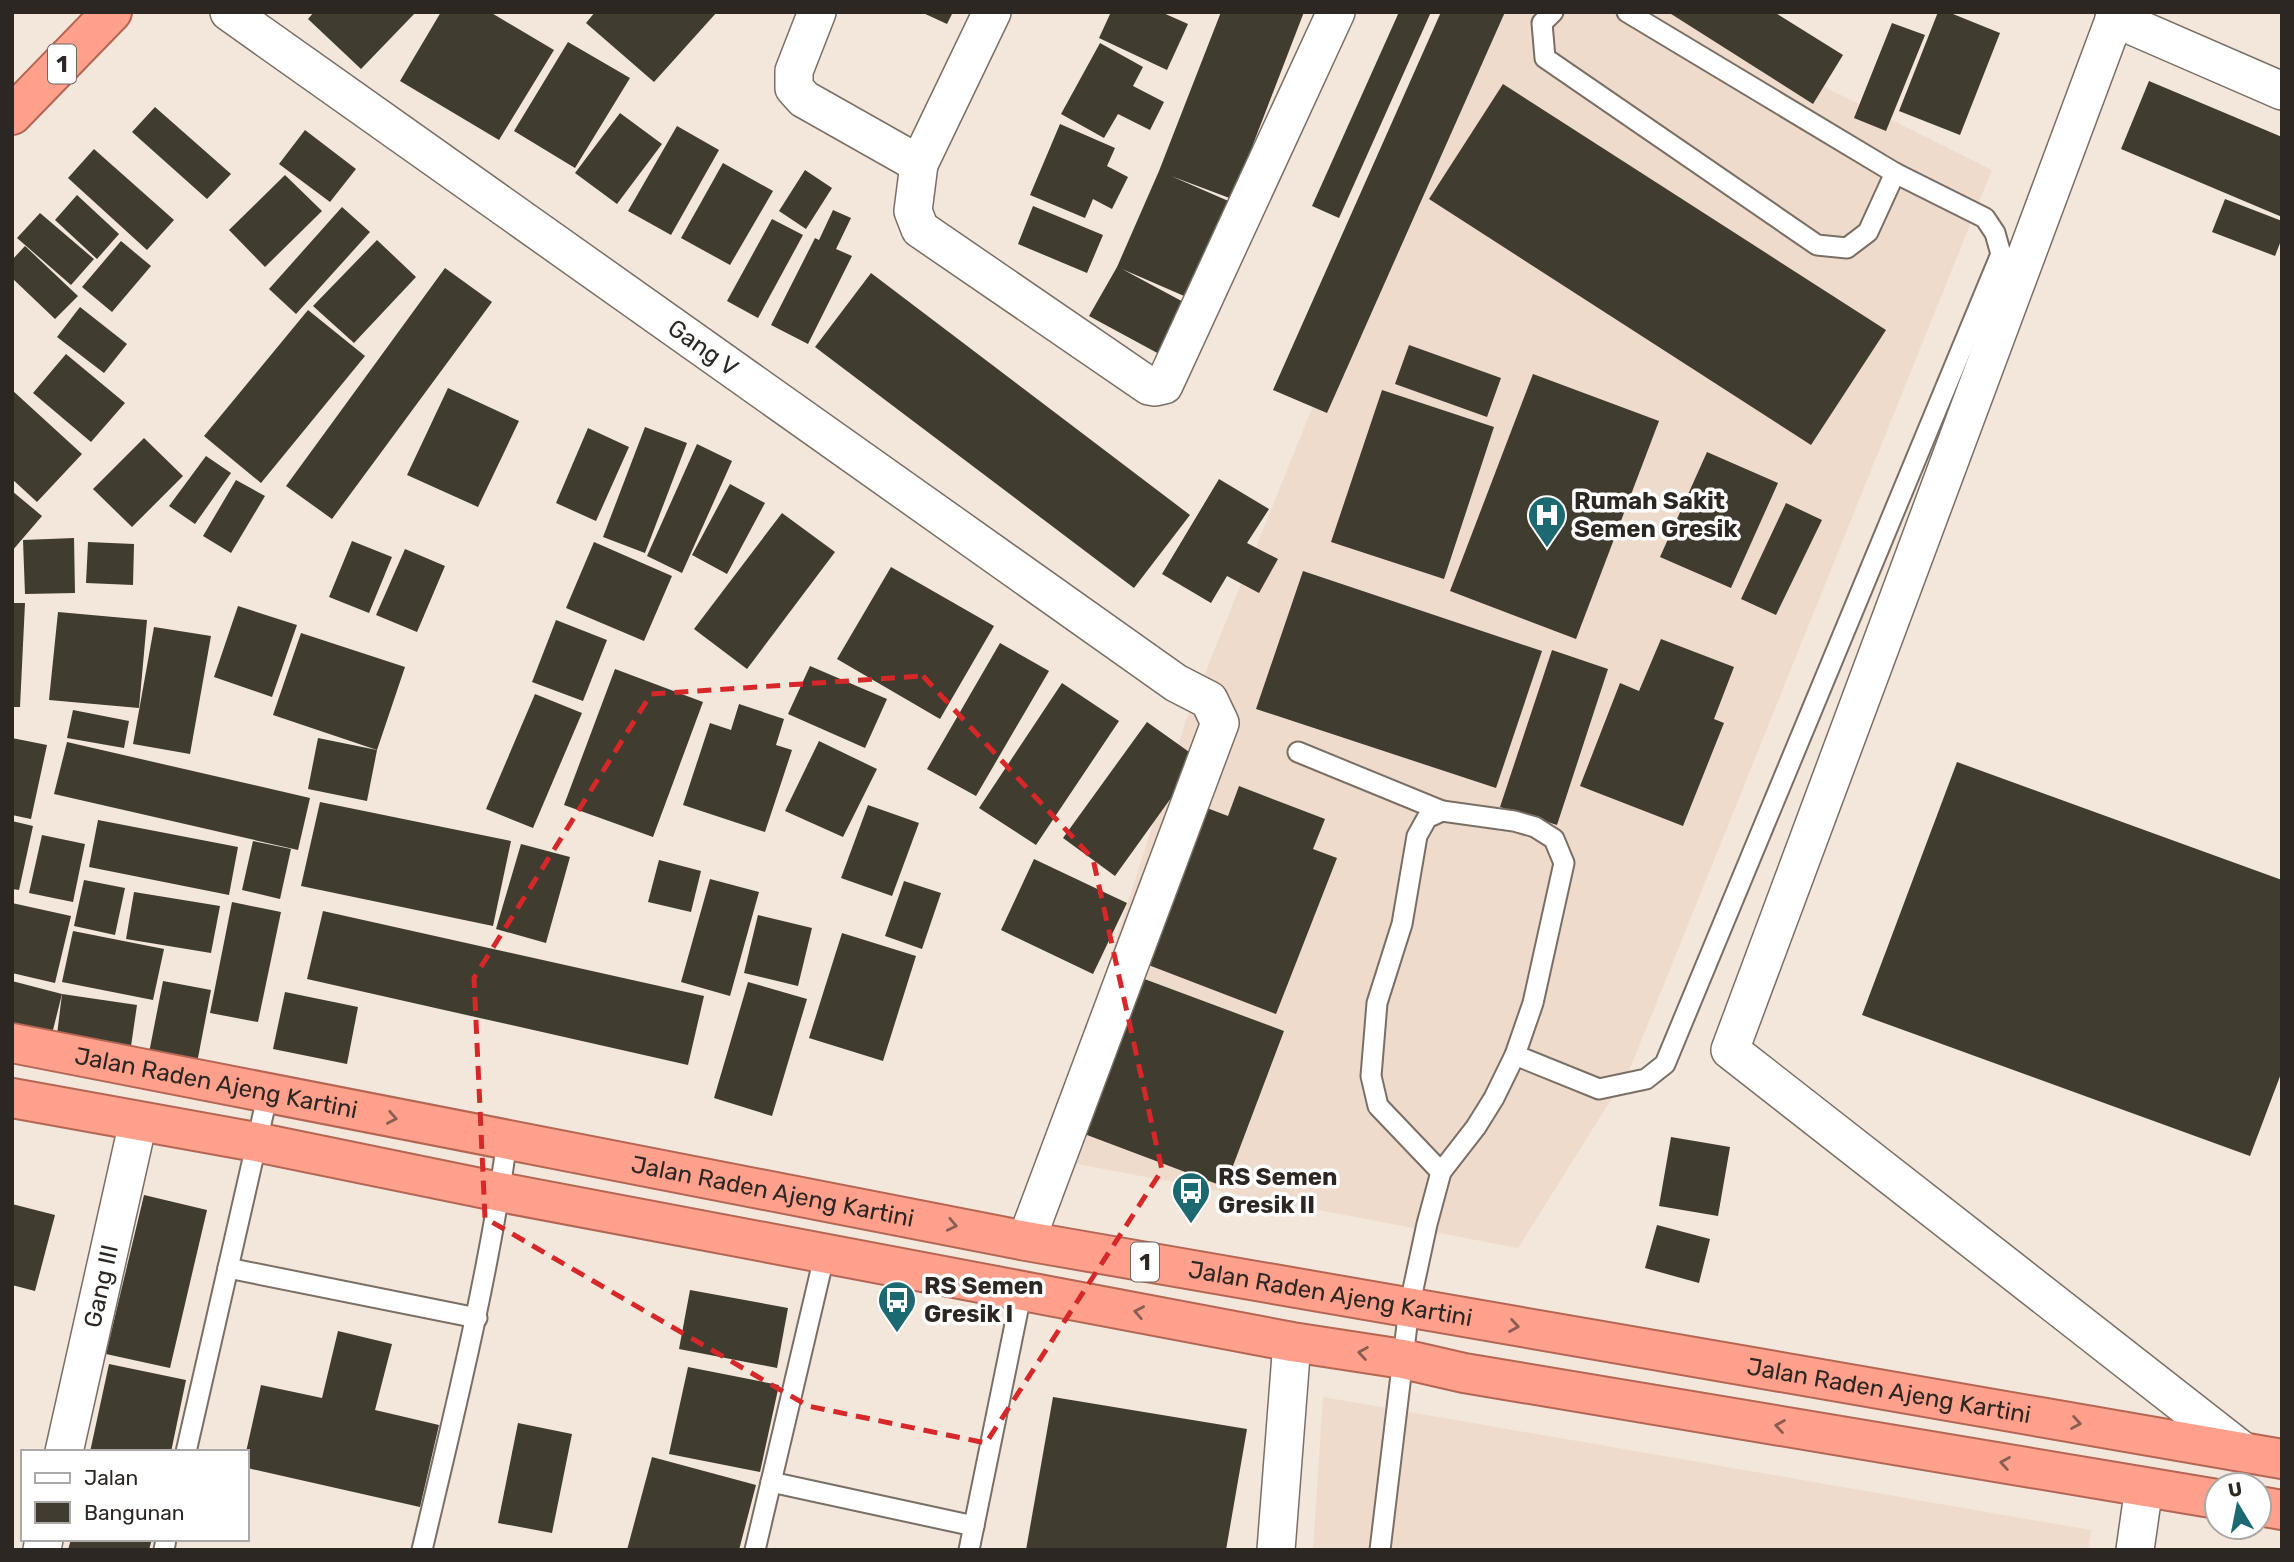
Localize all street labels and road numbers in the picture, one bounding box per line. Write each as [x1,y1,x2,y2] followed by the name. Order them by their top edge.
[48,44,76,83] road number: 1
[663,314,744,382] street label: Gang V
[72,1042,360,1124] street label: Jalan Raden Ajeng Kartini
[629,1150,917,1233] street label: Jalan Raden Ajeng Kartini
[78,1242,124,1330] street label: Gang III
[1131,1242,1159,1282] road number: 1
[1186,1255,1474,1332] street label: Jalan Raden Ajeng Kartini
[1745,1352,2033,1429] street label: Jalan Raden Ajeng Kartini

